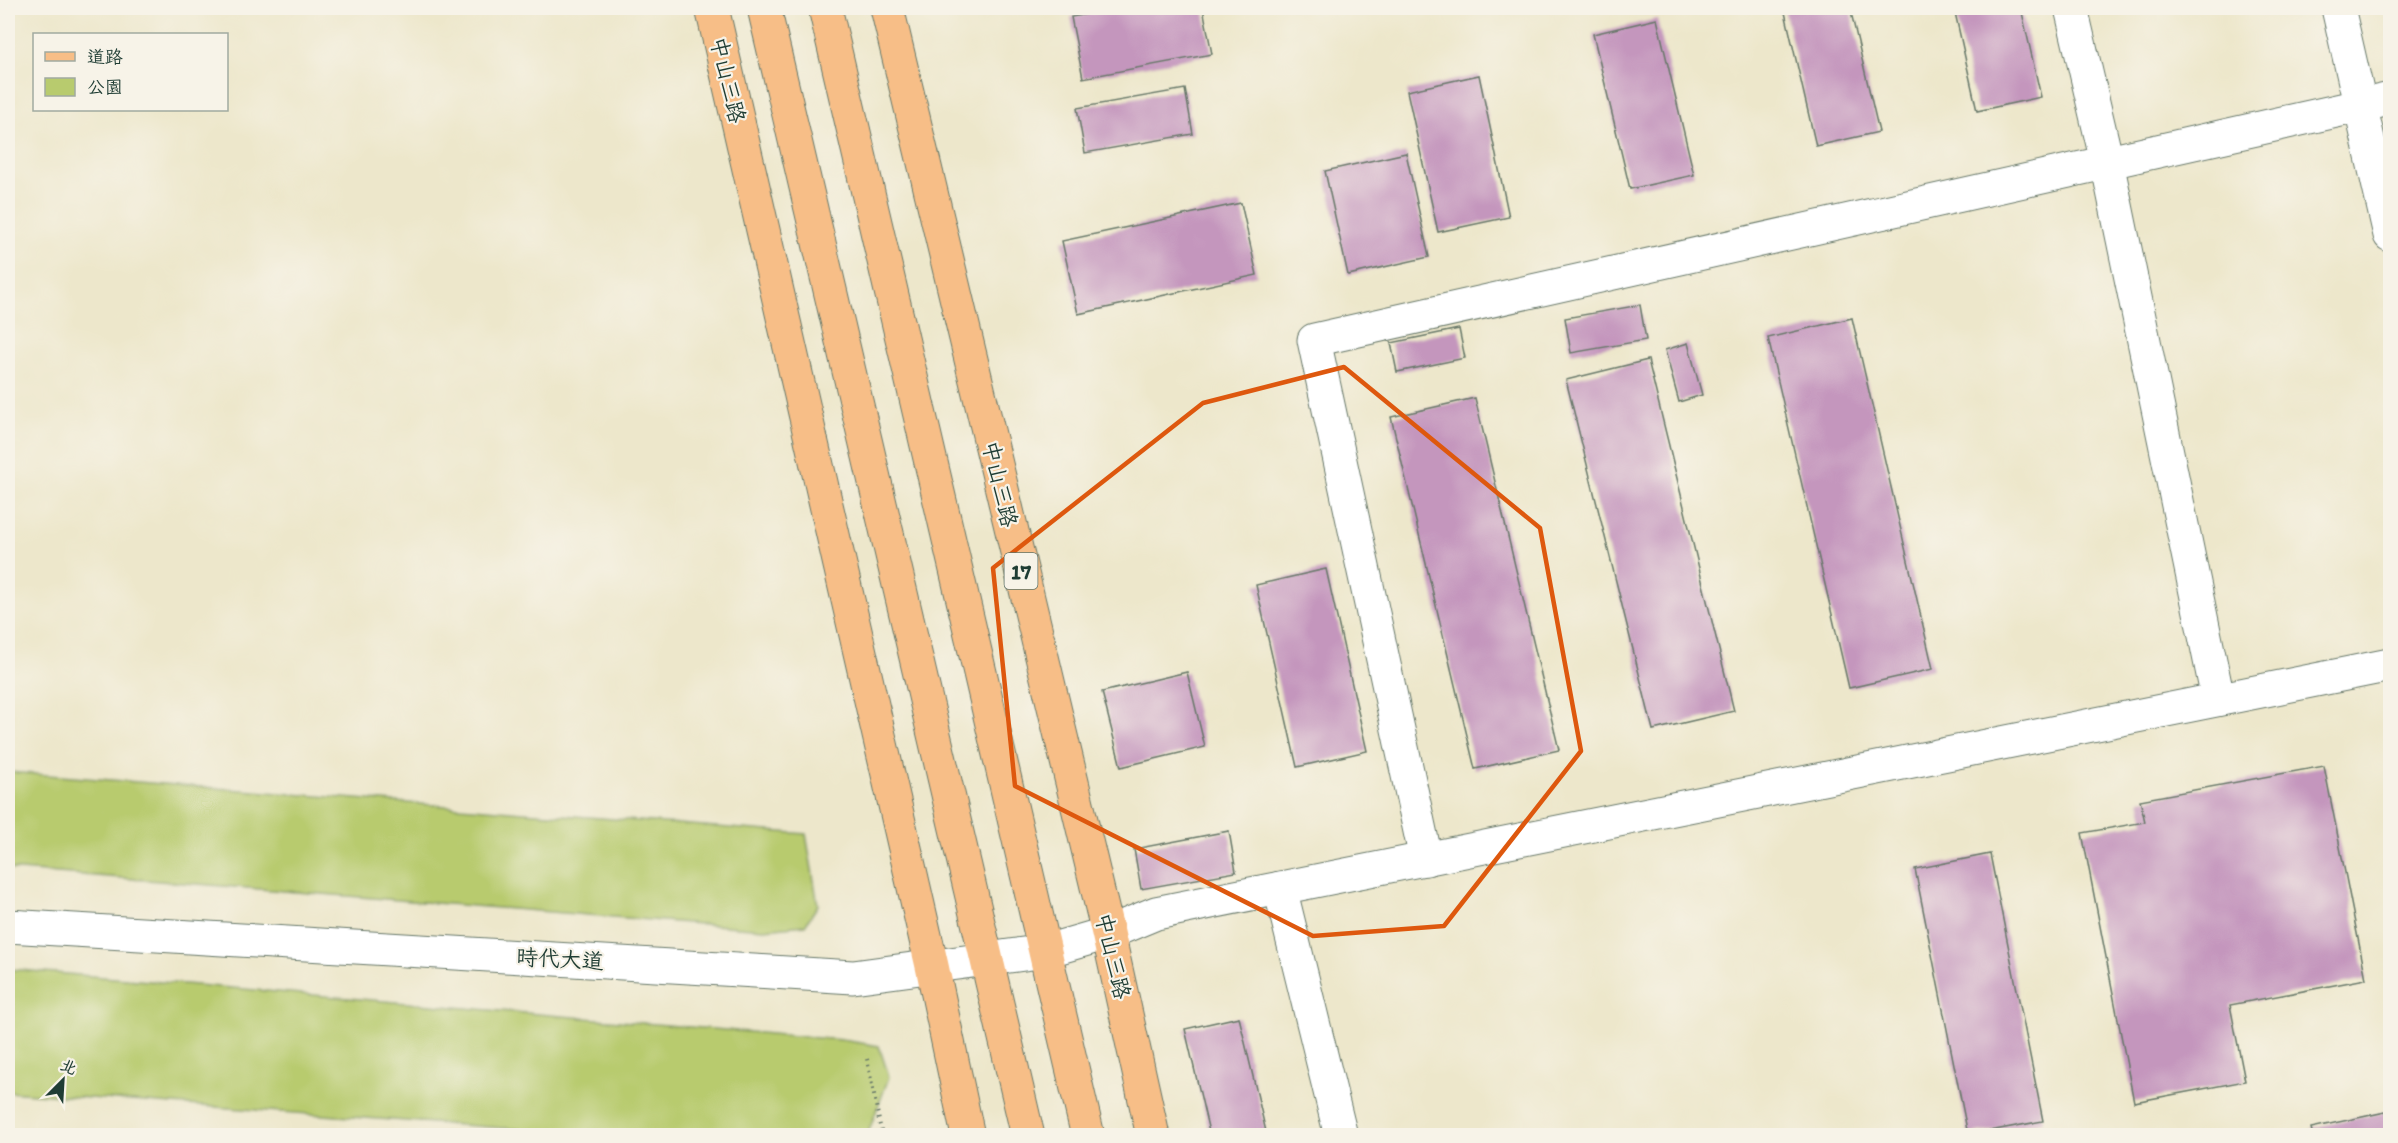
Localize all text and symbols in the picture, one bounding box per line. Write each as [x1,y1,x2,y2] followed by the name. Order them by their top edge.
[33,33,228,111] legend
[705,34,751,126] street label: 中山三路
[87,46,123,68] text: 道路
[87,76,123,98] text: 公園
[977,438,1023,530] street label: 中山三路
[1004,553,1038,589] road number: 17
[1090,910,1136,1002] street label: 中山三路
[515,943,605,975] street label: 時代大道
[33,1050,93,1110] north arrow
[58,1055,80,1079] text: 北

